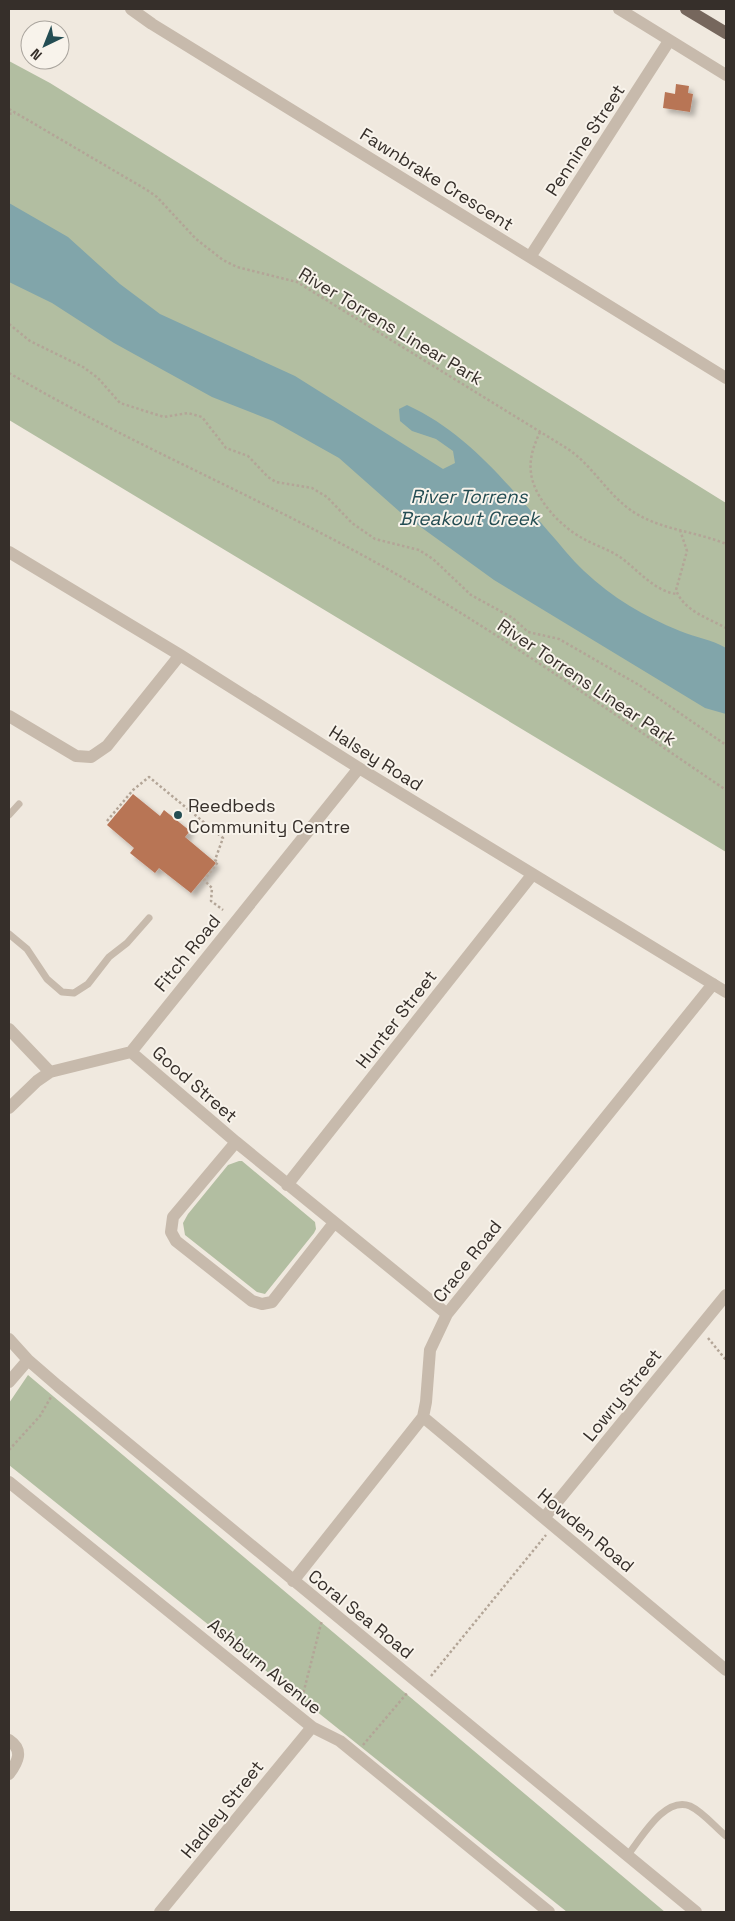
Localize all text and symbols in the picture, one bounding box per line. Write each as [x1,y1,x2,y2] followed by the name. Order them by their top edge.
[20,20,70,70] north arrow
[27,45,46,64] text: N
[540,80,630,200] street label: Pennine Street
[356,122,518,236] street label: Fawnbrake Crescent
[295,262,488,390] street label: River Torrens Linear Park
[399,484,542,531] water label: River Torrens Breakout Creek
[493,614,681,751] street label: River Torrens Linear Park
[325,720,427,796] street label: Halsey Road
[188,794,350,838] place label: Reedbeds Community Centre
[172,809,184,821] marker: Reedbeds Community Centre
[149,910,225,996] street label: Fitch Road
[350,965,442,1073] street label: Hunter Street
[148,1041,242,1127] street label: Good Street
[428,1215,506,1307] street label: Crace Road
[578,1344,666,1446] street label: Lowry Street
[533,1483,639,1577] street label: Howden Road
[303,1564,419,1664] street label: Coral Sea Road
[203,1613,327,1719] street label: Ashburn Avenue
[176,1755,268,1863] street label: Hadley Street

